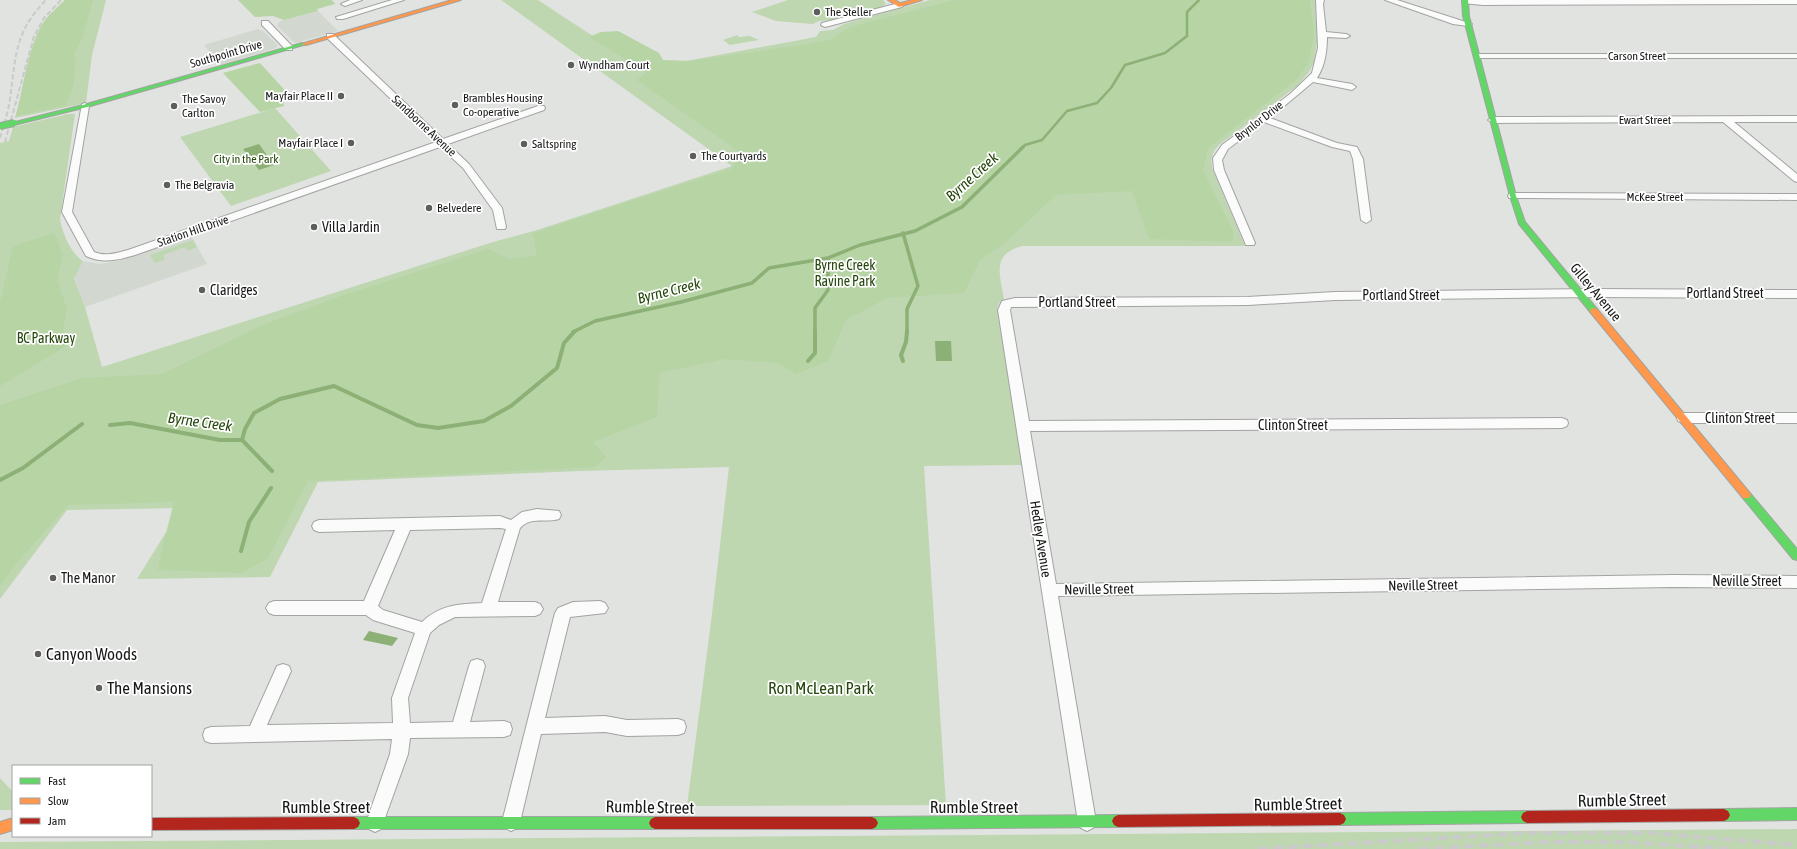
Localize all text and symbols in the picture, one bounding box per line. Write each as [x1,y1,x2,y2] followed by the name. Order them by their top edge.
[825,5,872,19] place label: The Steller
[812,7,822,17] marker: The Steller
[188,37,264,71] street label: Southpoint Drive
[1608,49,1667,63] street label: Carson Street
[579,58,650,72] place label: Wyndham Court
[566,60,576,70] marker: Wyndham Court
[265,89,333,103] place label: Mayfair Place II
[336,91,346,101] marker: Mayfair Place II
[463,91,544,119] place label: Brambles Housing Co-operative
[182,92,226,120] place label: The Savoy Carlton
[389,93,459,159] street label: Sandborne Avenue
[1232,98,1286,144] street label: Brynlor Drive
[450,100,460,110] marker: Brambles Housing Co-operative
[169,101,179,111] marker: The Savoy Carlton
[1619,113,1672,127] street label: Ewart Street
[278,136,343,150] place label: Mayfair Place I
[532,137,577,151] place label: Saltspring
[346,138,356,148] marker: Mayfair Place I
[519,139,529,149] marker: Saltspring
[942,148,1002,205] water label: Byrne Creek
[701,149,767,163] place label: The Courtyards
[688,151,698,161] marker: The Courtyards
[214,152,279,166] park label: City in the Park
[175,178,234,192] place label: The Belgravia
[162,180,172,190] marker: The Belgravia
[1627,190,1684,204] street label: McKee Street
[437,201,482,215] place label: Belvedere
[424,203,434,213] marker: Belvedere
[156,212,230,250] street label: Station Hill Drive
[322,219,380,235] place label: Villa Jardin
[309,222,319,232] marker: Villa Jardin
[815,257,875,289] park label: Byrne Creek Ravine Park
[1567,260,1625,324] street label: Gilley Avenue
[636,274,703,307] water label: Byrne Creek
[210,282,258,298] place label: Claridges
[197,285,207,295] marker: Claridges
[1686,285,1764,301] street label: Portland Street
[1362,287,1440,303] street label: Portland Street
[1038,294,1116,310] street label: Portland Street
[17,330,76,346] park label: BC Parkway
[167,409,234,434] water label: Byrne Creek
[1705,410,1775,426] street label: Clinton Street
[1258,417,1328,433] street label: Clinton Street
[1027,500,1055,578] street label: Hedley Avenue
[61,570,116,586] place label: The Manor
[48,573,58,583] marker: The Manor
[1712,573,1782,589] street label: Neville Street
[1388,576,1458,594] street label: Neville Street
[1064,580,1134,598] street label: Neville Street
[46,644,137,664] place label: Canyon Woods
[33,649,43,659] marker: Canyon Woods
[107,678,192,698] place label: The Mansions
[768,678,874,698] park label: Ron McLean Park
[94,683,104,693] marker: The Mansions
[12,765,152,837] legend
[48,774,66,788] text: Fast
[1577,789,1667,811] street label: Rumble Street
[1253,793,1343,815] street label: Rumble Street
[48,794,69,808] text: Slow
[605,796,695,818] street label: Rumble Street
[282,797,370,817] street label: Rumble Street
[930,797,1018,817] street label: Rumble Street
[48,814,66,828] text: Jam

